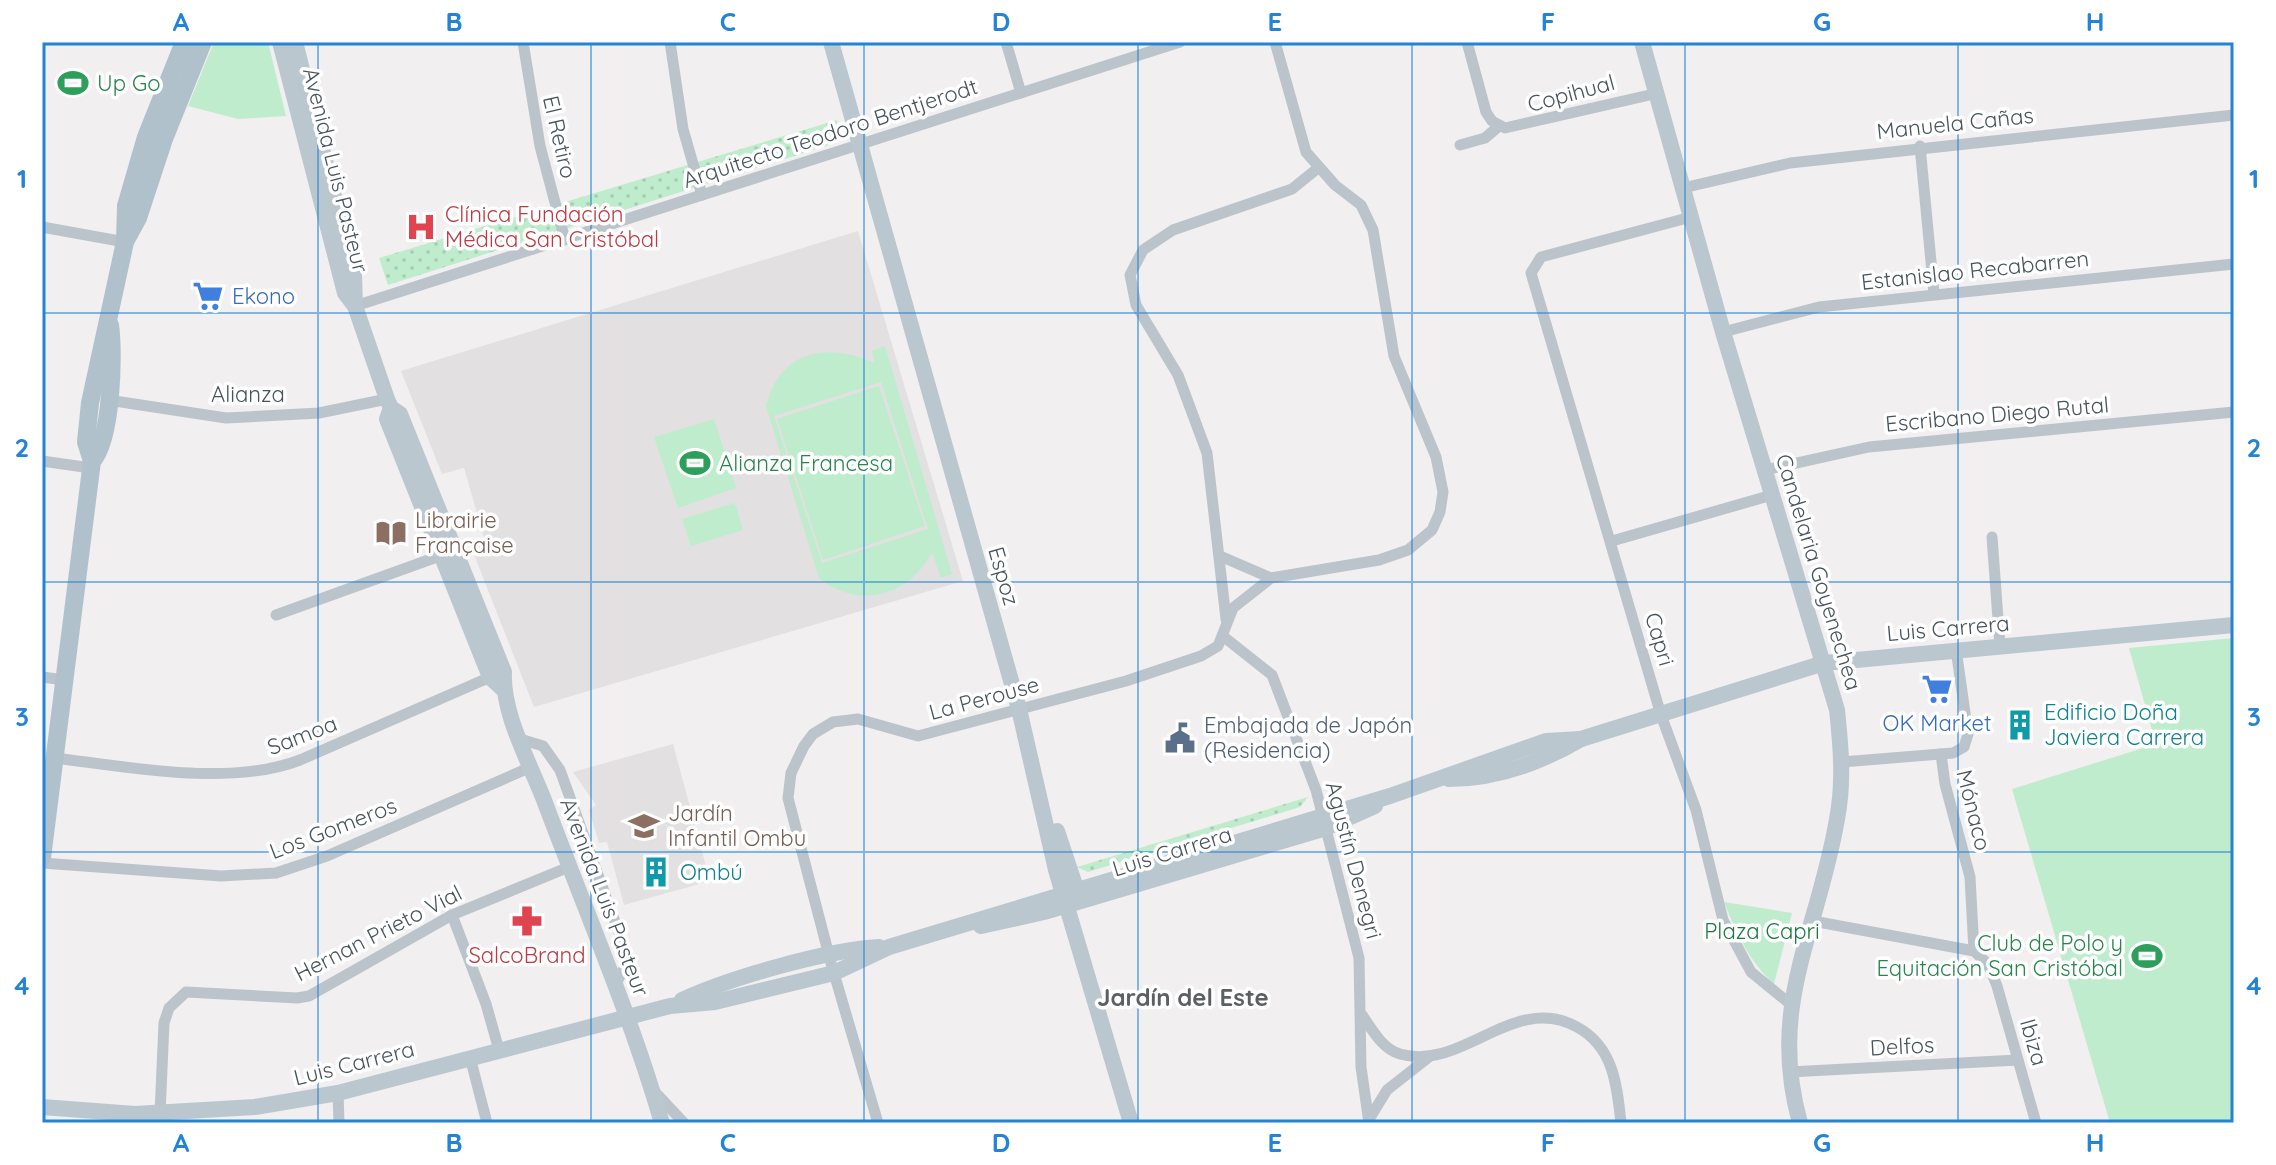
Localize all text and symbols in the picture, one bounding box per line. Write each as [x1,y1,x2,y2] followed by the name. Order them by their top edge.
[173,5,190,38] text: A
[445,5,463,38] text: B
[720,5,736,38] text: C
[992,5,1010,38] text: D
[1268,5,1282,38] text: E
[1541,5,1555,38] text: F
[1813,5,1831,38] text: G
[2086,5,2104,38] text: H
[297,65,375,276] street label: Avenida Luis Pasteur
[56,66,90,100] sports icon: Up Go
[1524,68,1618,118] street label: Copihual
[97,69,161,97] place label: Up Go
[679,72,981,194] street label: Arquitecto Teodoro Bentjerodt
[537,93,583,181] street label: El Retiro
[1875,101,2035,145] street label: Manuela Cañas
[17,162,27,195] text: 1
[2249,162,2259,195] text: 1
[445,200,659,253] place label: Clínica Fundación Médica San Cristóbal
[404,210,438,244] hospital icon: Clínica Fundación Médica San Cristóbal
[1860,244,2090,296] street label: Estanislao Recabarren
[191,279,225,313] supermarket icon: Ekono
[232,282,295,310] place label: Ekono
[211,380,285,408] street label: Alianza
[1884,390,2110,438] street label: Escribano Diego Rutal
[15,431,29,464] text: 2
[2247,431,2261,464] text: 2
[678,446,712,480] sports icon: Alianza Francesa
[719,449,893,477] place label: Alianza Francesa
[1770,451,1868,693] street label: Candelaria Goyenechea
[415,506,514,559] place label: Librairie Française
[374,516,408,550] library icon: Librairie Française
[982,543,1026,609] street label: Espoz
[1639,609,1681,669] street label: Capri
[1885,609,2011,647] street label: Luis Carrera
[926,670,1042,726] street label: La Perouse
[1920,672,1954,706] supermarket icon: OK Market
[2044,698,2204,751] place label: Edificio Doña Javiera Carrera
[15,700,29,733] text: 3
[2247,700,2261,733] text: 3
[2003,708,2037,742] building icon: Edificio Doña Javiera Carrera
[263,709,341,761] street label: Samoa
[1883,709,1991,737] place label: OK Market
[1204,711,1412,764] place label: Embajada de Japón (Residencia)
[1163,721,1197,755] public building icon: Embajada de Japón (Residencia)
[1950,767,1998,853] street label: Mónaco
[1320,778,1388,942] street label: Agustín Denegri
[265,791,401,865] street label: Los Gomeros
[554,794,656,1001] street label: Avenida Luis Pasteur
[668,799,806,852] place label: Jardín Infantil Ombu
[627,809,661,843] school or university icon: Jardín Infantil Ombu
[1109,820,1235,882] street label: Luis Carrera
[639,855,673,889] building icon: Ombú
[680,858,743,886] place label: Ombú
[289,879,467,987] street label: Hernan Prieto Vial
[510,904,544,938] pharmacy icon: SalcoBrand
[1704,917,1820,945] park label: Plaza Capri
[1876,929,2123,982] place label: Club de Polo y Equitación San Cristóbal
[2130,939,2164,973] sports icon: Club de Polo y Equitación San Cristóbal
[468,941,586,969] place label: SalcoBrand
[14,969,30,1002] text: 4
[2246,969,2262,1002] text: 4
[1097,982,1269,1012] district label: Jardín del Este
[2014,1015,2054,1069] street label: Ibiza
[1869,1030,1935,1062] street label: Delfos
[291,1034,417,1092] street label: Luis Carrera
[173,1126,190,1159] text: A
[445,1126,463,1159] text: B
[720,1126,736,1159] text: C
[992,1126,1010,1159] text: D
[1268,1126,1282,1159] text: E
[1541,1126,1555,1159] text: F
[1813,1126,1831,1159] text: G
[2086,1126,2104,1159] text: H

